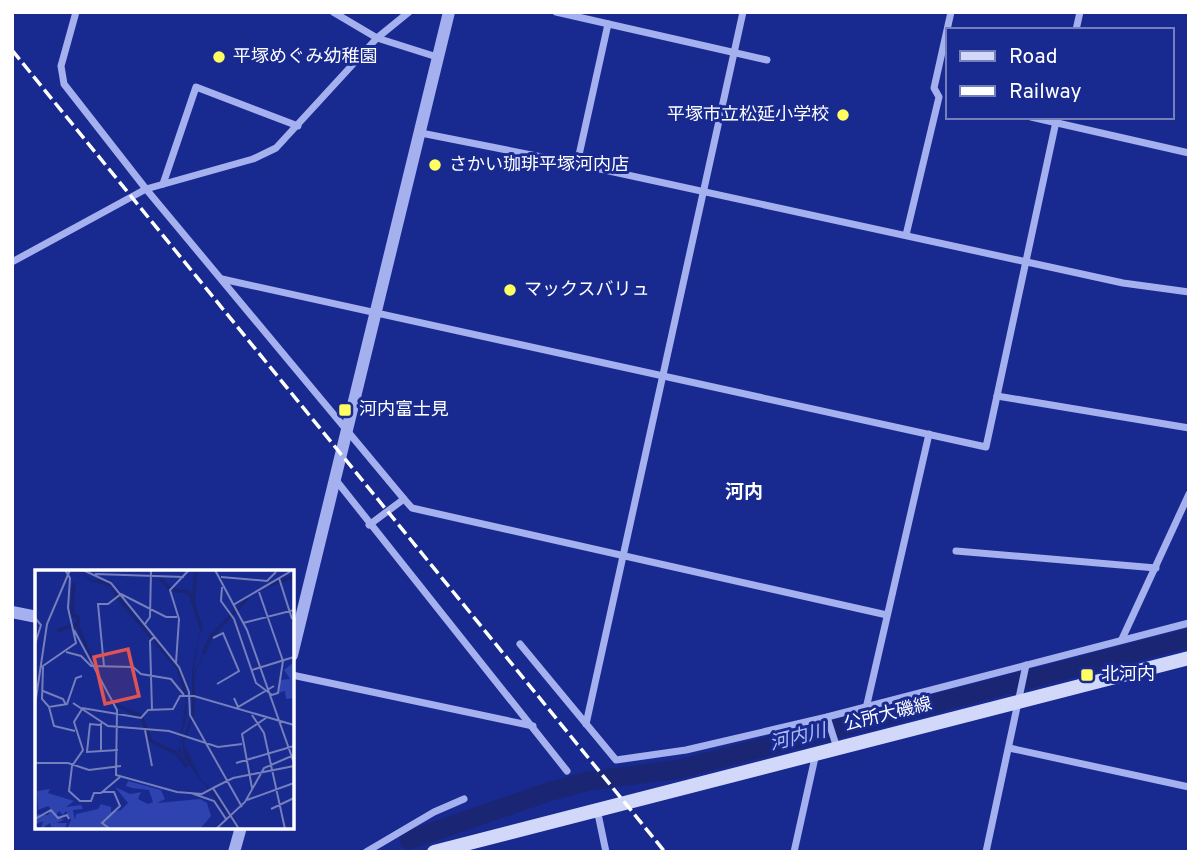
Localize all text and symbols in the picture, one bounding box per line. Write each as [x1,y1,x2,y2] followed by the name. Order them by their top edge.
[946,28,1173,119] legend
[1009,44,1058,71] text: Road
[233,46,378,69] place label: 平塚めぐみ幼稚園
[211,49,227,65] marker: 平塚めぐみ幼稚園
[1009,79,1082,106] text: Railway
[667,104,829,127] place label: 平塚市立松延小学校
[835,107,851,123] marker: 平塚市立松延小学校
[449,154,629,177] place label: さかい珈琲平塚河内店
[427,157,443,173] marker: さかい珈琲平塚河内店
[524,279,649,302] place label: マックスバリュ
[502,282,518,298] marker: マックスバリュ
[359,399,449,422] place label: 河内富士見
[337,402,353,418] marker: 河内富士見
[725,481,763,505] district label: 河内
[35,570,294,829] inset map
[1101,664,1155,687] place label: 北河内
[1079,667,1095,683] marker: 北河内
[842,693,934,737] street label: 公所大磯線
[767,719,830,757] water label: 河内川

